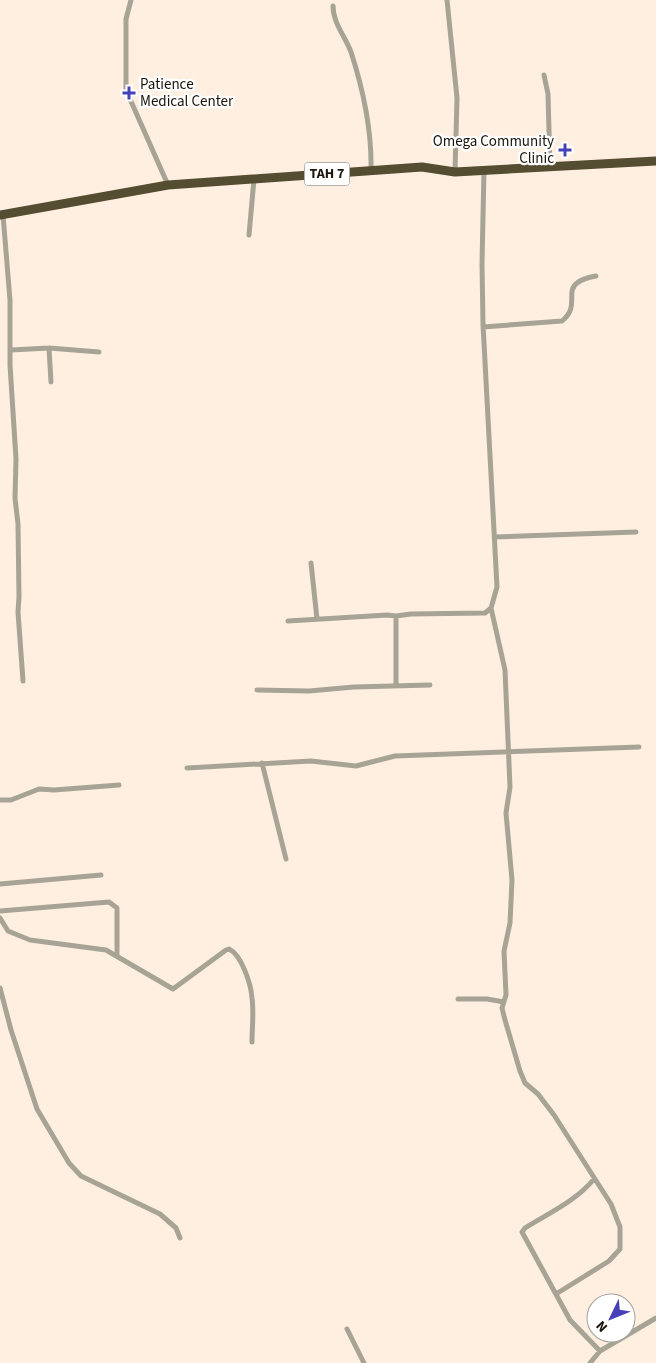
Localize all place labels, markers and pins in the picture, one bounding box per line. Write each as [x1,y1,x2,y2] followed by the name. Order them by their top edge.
[140,74,234,112] place label: Patience Medical Center
[122,86,136,100] marker: Patience Medical Center
[433,131,554,169] place label: Omega Community Clinic
[558,143,572,157] marker: Omega Community Clinic

